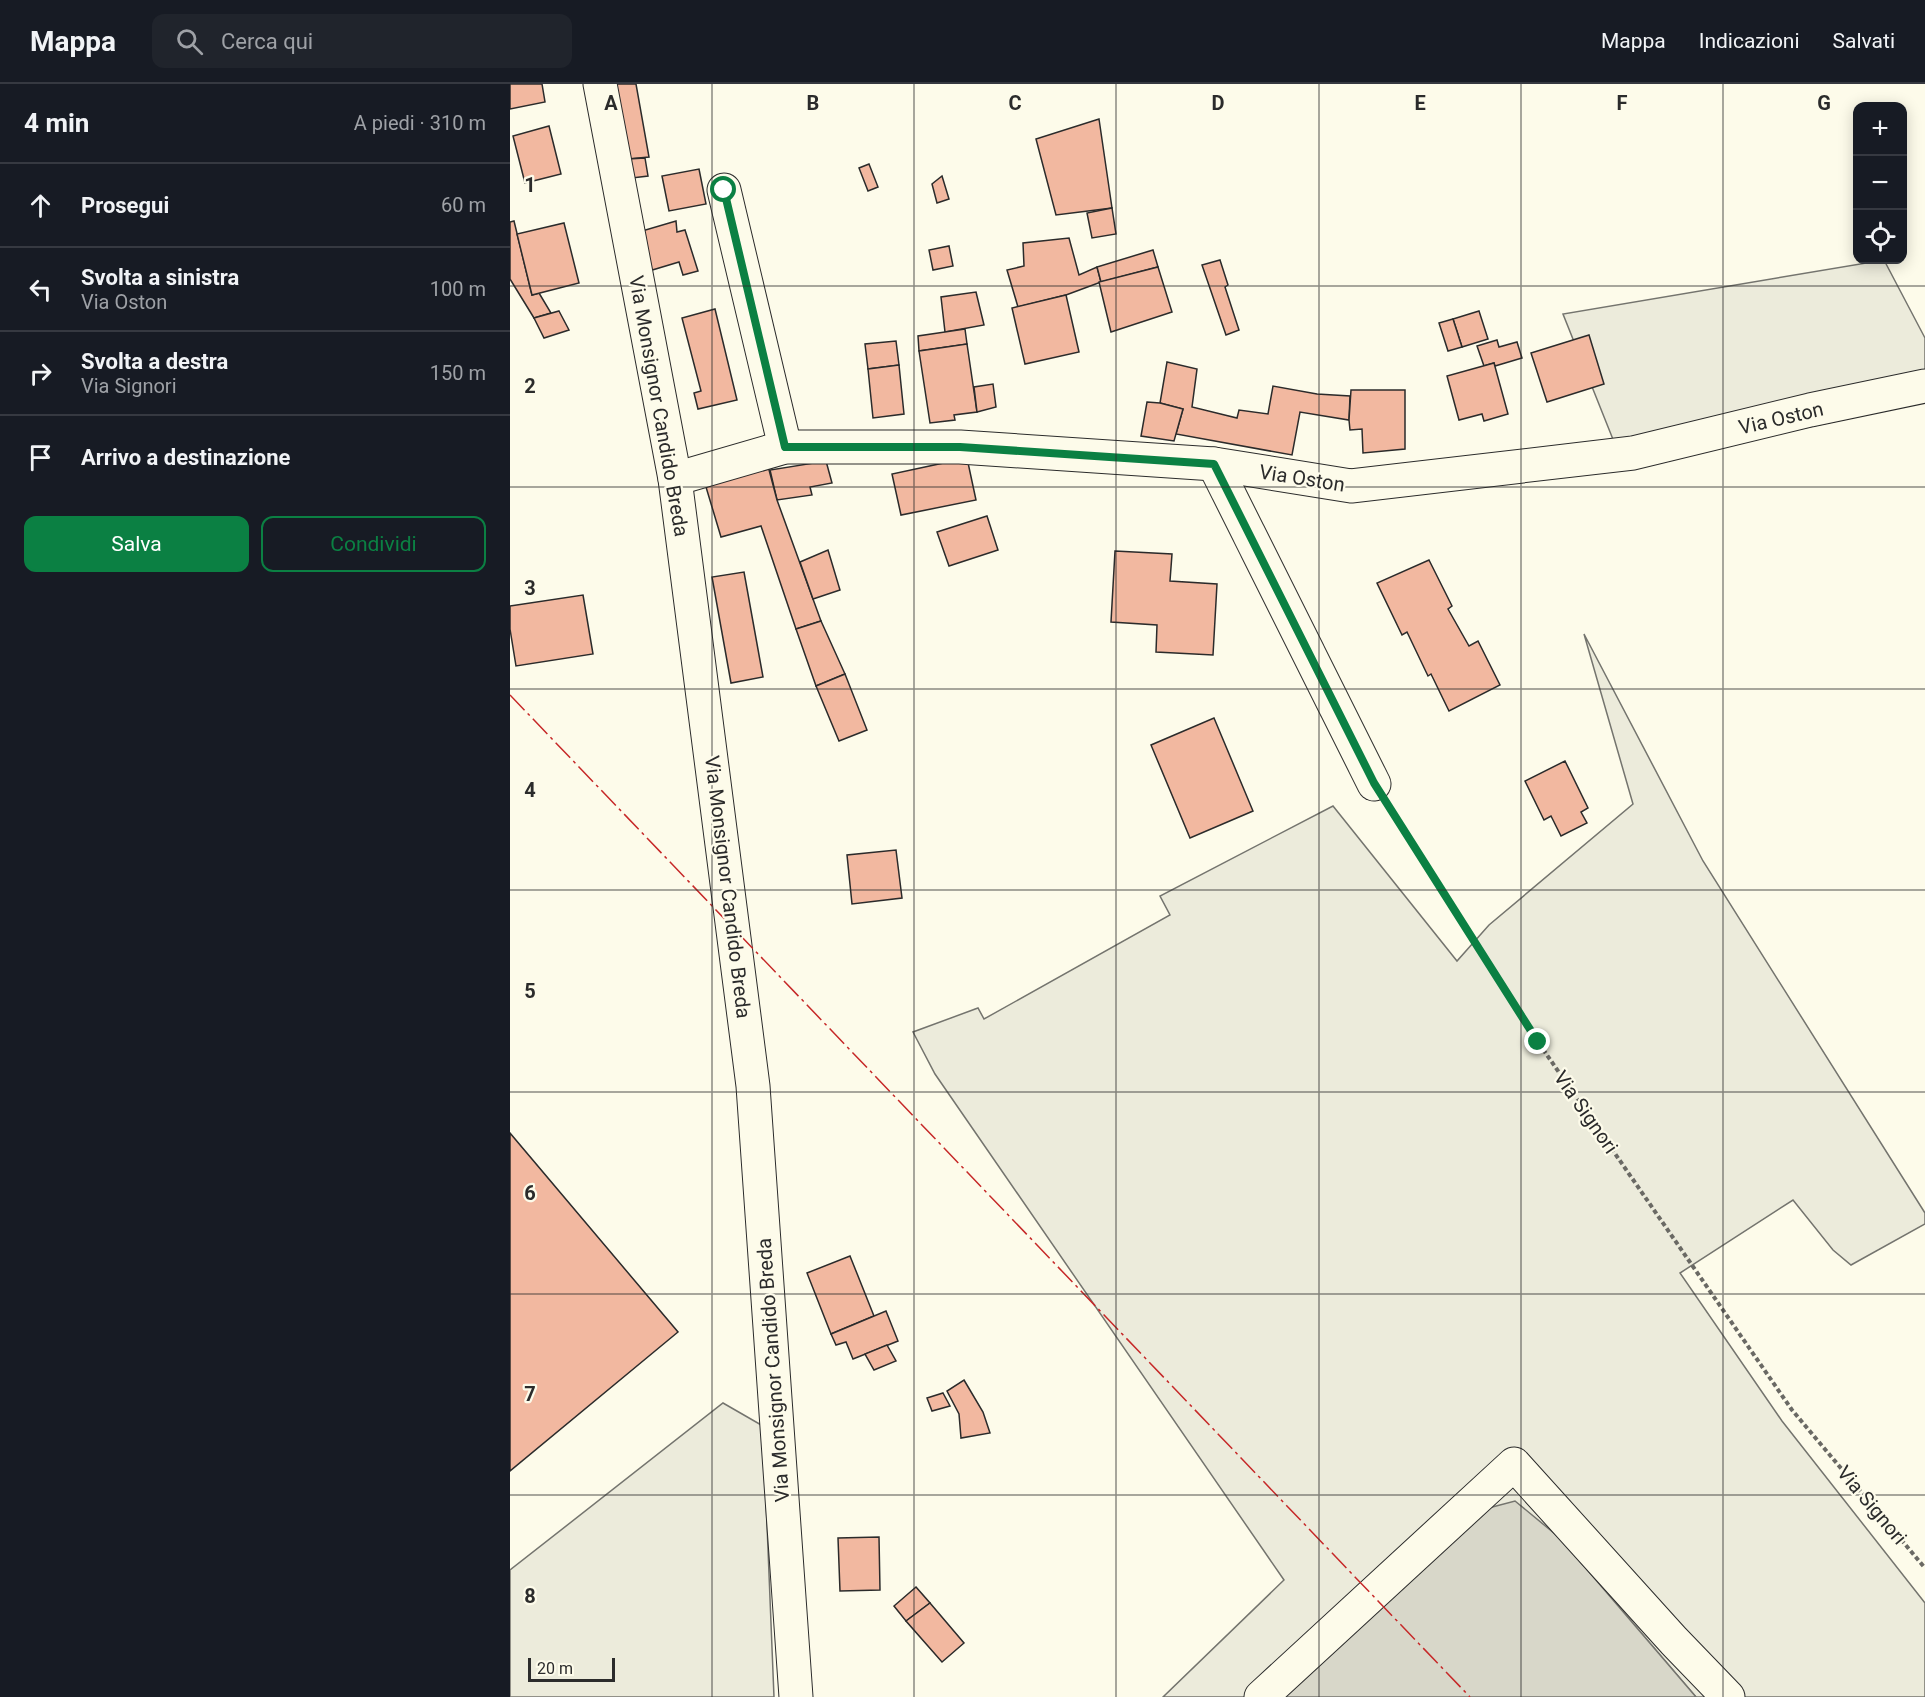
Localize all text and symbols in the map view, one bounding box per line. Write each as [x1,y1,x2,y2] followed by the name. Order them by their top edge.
[152,14,572,68] search box
[30,25,116,58] text: Mappa
[173,25,206,58] icon: search
[221,29,313,54] text: Cerca qui
[1601,29,1666,53] text: Mappa
[1699,29,1800,53] text: Indicazioni
[1833,29,1895,53] text: Salvati
[604,91,618,115] text: A
[807,91,819,115] text: B
[1008,91,1022,115] text: C
[1212,91,1225,115] text: D
[1414,91,1426,115] text: E
[1617,91,1628,115] text: F
[1817,91,1831,115] text: G
[1853,102,1907,264] map controls
[1853,102,1907,156] button: +
[24,108,89,138] text: 4 min
[354,111,486,135] text: A piedi · 310 m
[1853,156,1907,210] button: −
[524,173,536,197] text: 1
[710,176,736,202] route start
[24,189,57,222] icon: ahead
[81,193,169,218] text: Prosegui
[441,193,486,217] text: 60 m
[1853,210,1907,264] button: locate
[81,265,239,290] text: Svolta a sinistra
[24,273,57,306] icon: left
[624,274,694,538] street label: Via Monsignor Candido Breda
[430,277,486,301] text: 100 m
[81,290,167,314] text: Via Oston
[81,349,228,374] text: Svolta a destra
[24,357,57,390] icon: right
[430,361,486,385] text: 150 m
[81,374,177,398] text: Via Signori
[524,374,536,398] text: 2
[1736,397,1826,439] street label: Via Oston
[24,441,57,474] icon: arrive
[81,445,290,470] text: Arrivo a destinazione
[1257,459,1347,497] street label: Via Oston
[24,516,249,572] button: Salva
[261,516,486,572] button: Condividi
[524,576,536,600] text: 3
[700,754,756,1020] street label: Via Monsignor Candido Breda
[524,778,536,802] text: 4
[524,979,536,1003] text: 5
[1524,1028,1550,1054] route end
[1549,1066,1623,1158] street label: Via Signori
[524,1181,536,1205] text: 6
[752,1237,794,1503] street label: Via Monsignor Candido Breda
[524,1382,536,1406] text: 7
[1832,1461,1912,1549] street label: Via Signori
[524,1584,536,1608] text: 8
[528,1655,615,1682] scale bar
[537,1659,573,1678] text: 20 m

